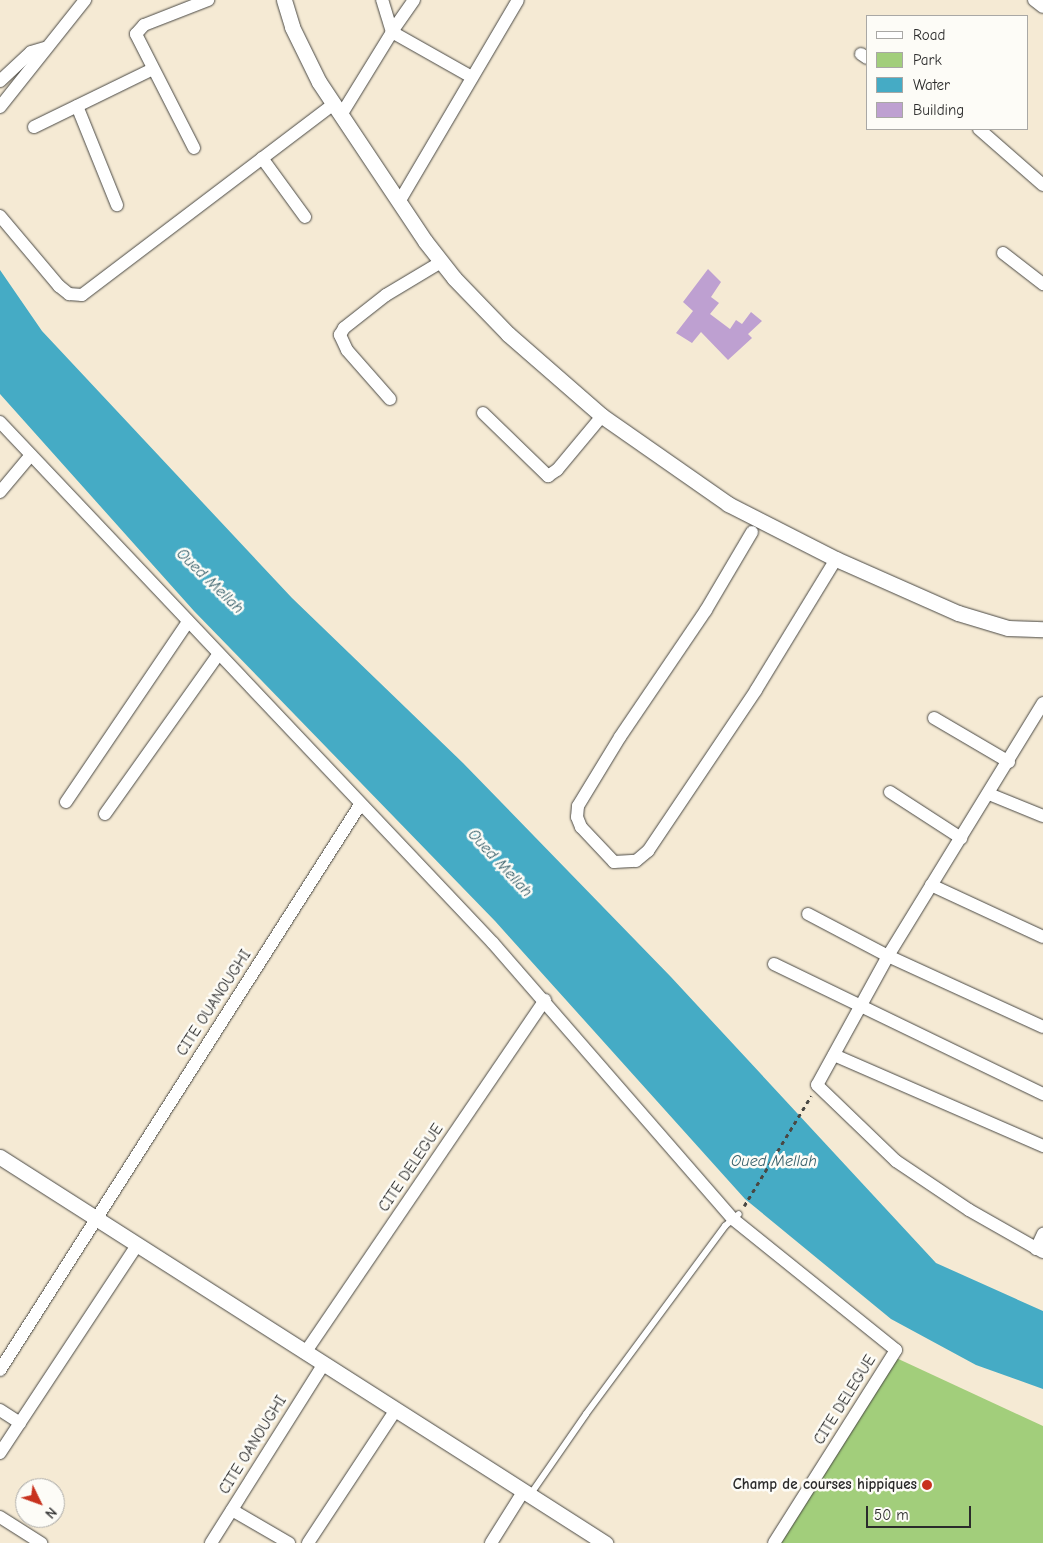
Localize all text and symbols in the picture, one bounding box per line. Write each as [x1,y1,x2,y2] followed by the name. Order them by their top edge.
[866,15,1028,130] legend
[913,26,945,44] text: Road
[913,51,942,69] text: Park
[913,76,950,94] text: Water
[913,101,964,119] text: Building
[172,544,248,618] water label: Oued Mellah
[464,825,536,901] water label: Oued Mellah
[173,947,255,1059] street label: CITE OUANOUGHI
[375,1121,447,1215] street label: CITE DELEGUE
[731,1151,817,1171] water label: Oued Mellah
[810,1352,880,1448] street label: CITE DELEGUE
[216,1392,290,1498] street label: CITE OANOUGHI
[733,1476,917,1494] place label: Champ de courses hippiques
[15,1478,65,1528] north arrow
[921,1479,933,1491] marker: Champ de courses hippiques
[868,1496,973,1528] scale bar
[41,1504,60,1522] text: N
[874,1506,909,1524] text: 50 m

